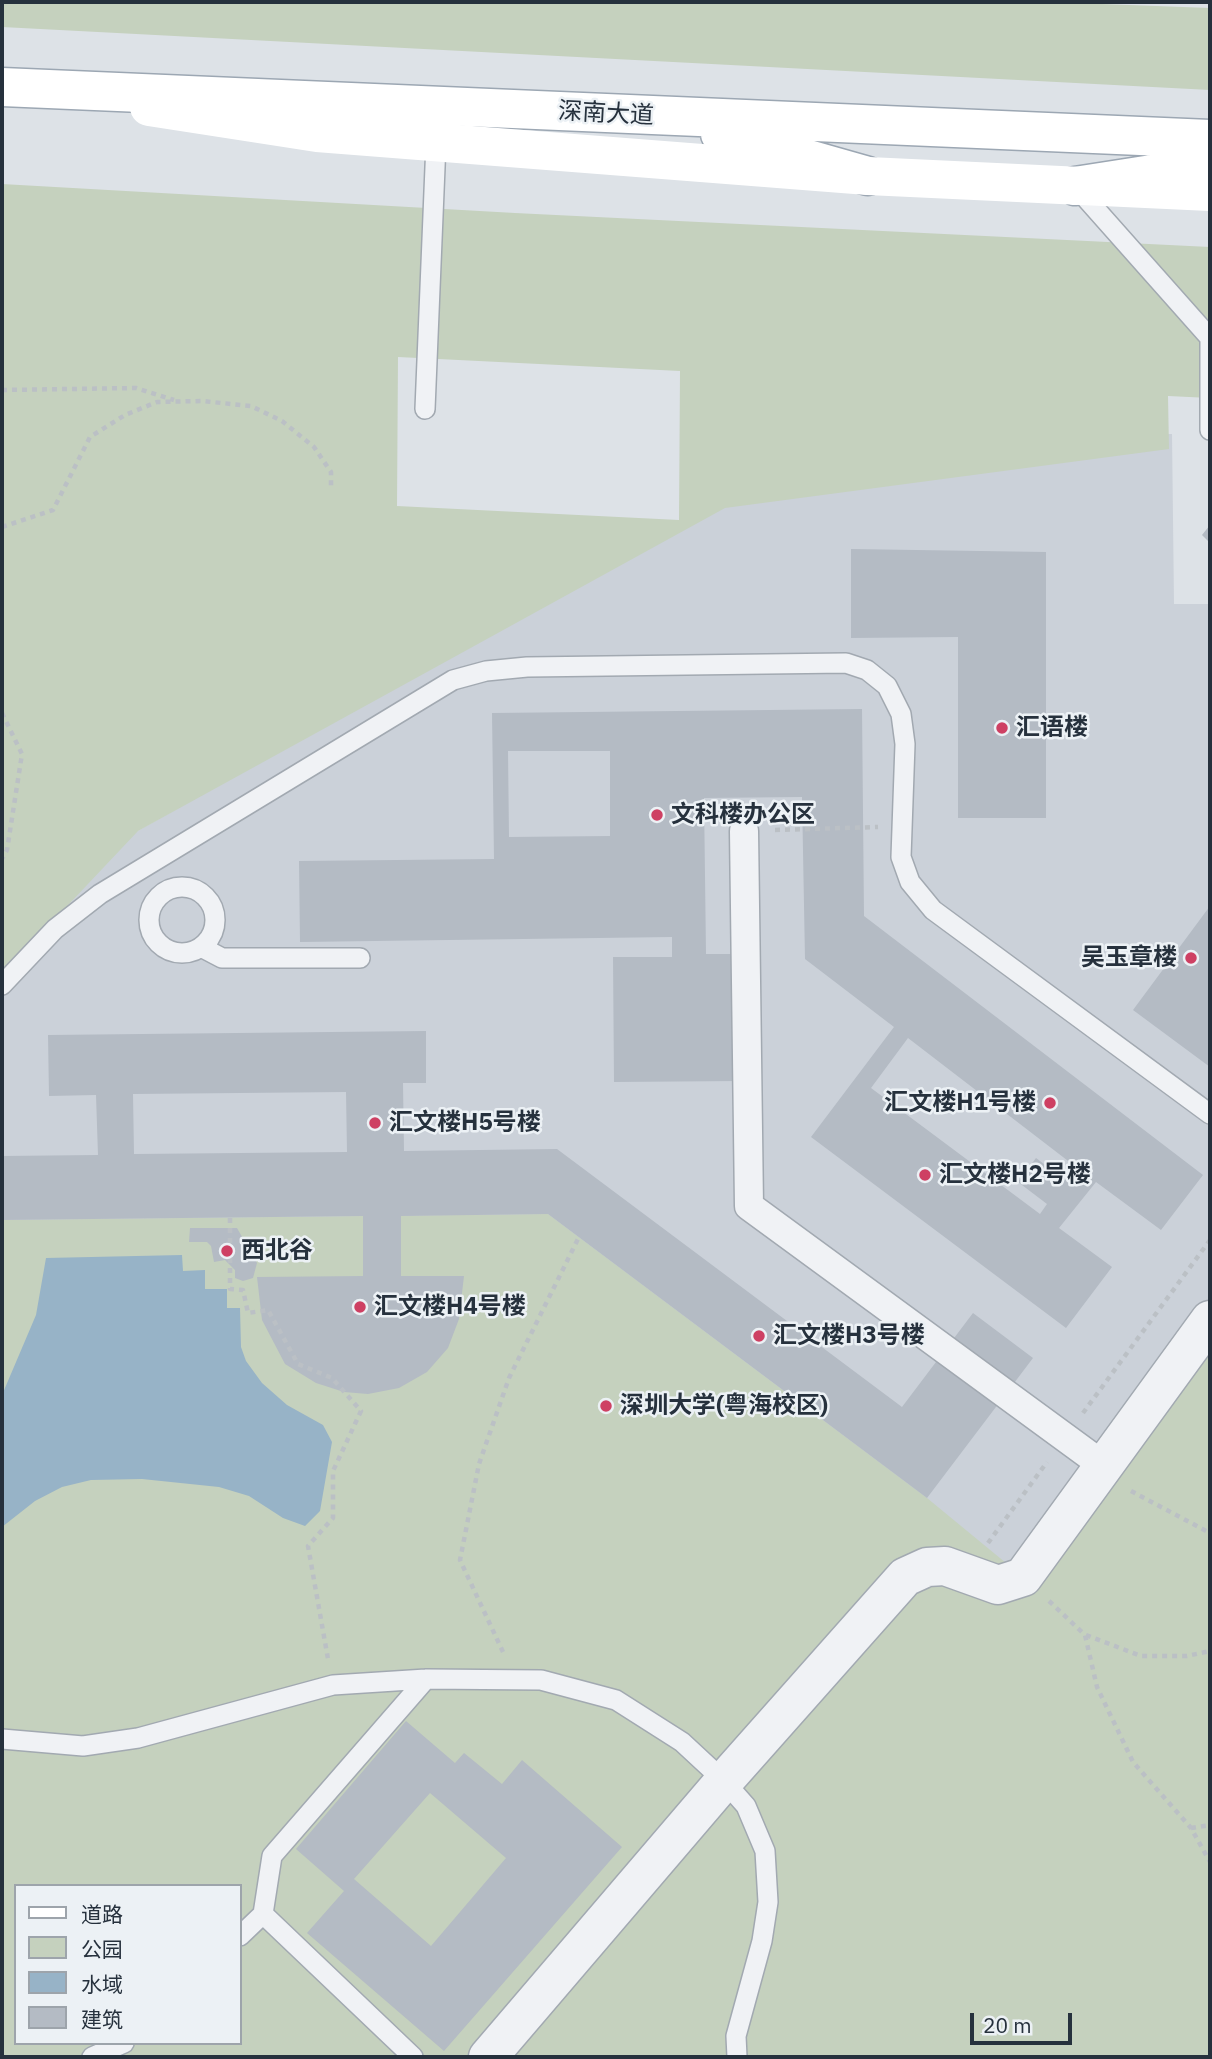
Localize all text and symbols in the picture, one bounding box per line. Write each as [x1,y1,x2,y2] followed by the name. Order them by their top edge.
[557,97,655,131] street label: 深南大道
[1016,714,1088,742] place label: 汇语楼
[994,720,1010,736] marker: 汇语楼
[671,801,815,829] place label: 文科楼办公区
[649,807,665,823] marker: 文科楼办公区
[1081,944,1177,972] place label: 吴玉章楼
[1183,950,1199,966] marker: 吴玉章楼
[884,1089,1036,1117] place label: 汇文楼H1号楼
[1042,1095,1058,1111] marker: 汇文楼H1号楼
[389,1109,541,1137] place label: 汇文楼H5号楼
[367,1115,383,1131] marker: 汇文楼H5号楼
[939,1161,1091,1189] place label: 汇文楼H2号楼
[917,1167,933,1183] marker: 汇文楼H2号楼
[241,1237,313,1265] place label: 西北谷
[219,1243,235,1259] marker: 西北谷
[374,1293,526,1321] place label: 汇文楼H4号楼
[352,1299,368,1315] marker: 汇文楼H4号楼
[773,1322,925,1350] place label: 汇文楼H3号楼
[751,1328,767,1344] marker: 汇文楼H3号楼
[620,1392,828,1420] place label: 深圳大学(粤海校区)
[598,1398,614,1414] marker: 深圳大学(粤海校区)
[14,1884,242,2045] legend
[81,1900,123,1928] text: 道路
[81,1935,123,1963] text: 公园
[81,1970,123,1998] text: 水域
[974,2000,1076,2044] scale bar
[81,2005,123,2033] text: 建筑
[983,2011,1032,2039] text: 20 m

